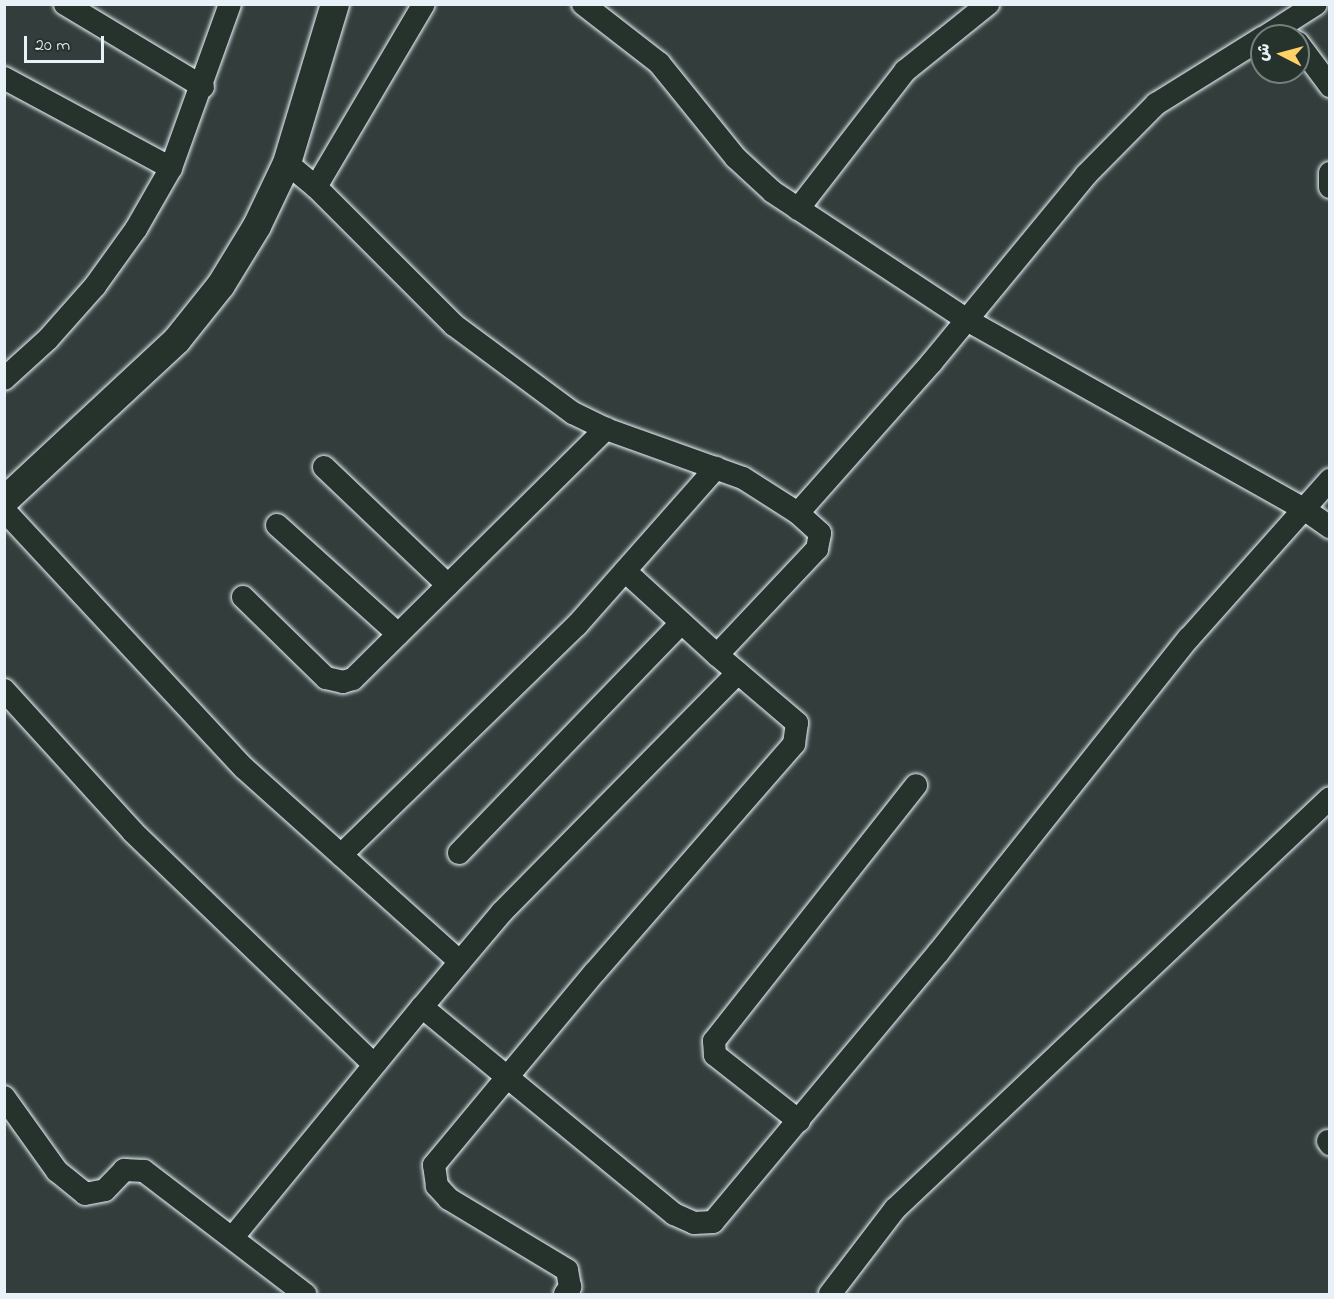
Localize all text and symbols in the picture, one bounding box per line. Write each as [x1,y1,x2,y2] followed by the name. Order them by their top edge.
[27,24,106,62] scale bar
[1250,24,1310,84] north arrow
[35,33,70,59] text: 20 m
[1251,42,1277,62] text: ش

